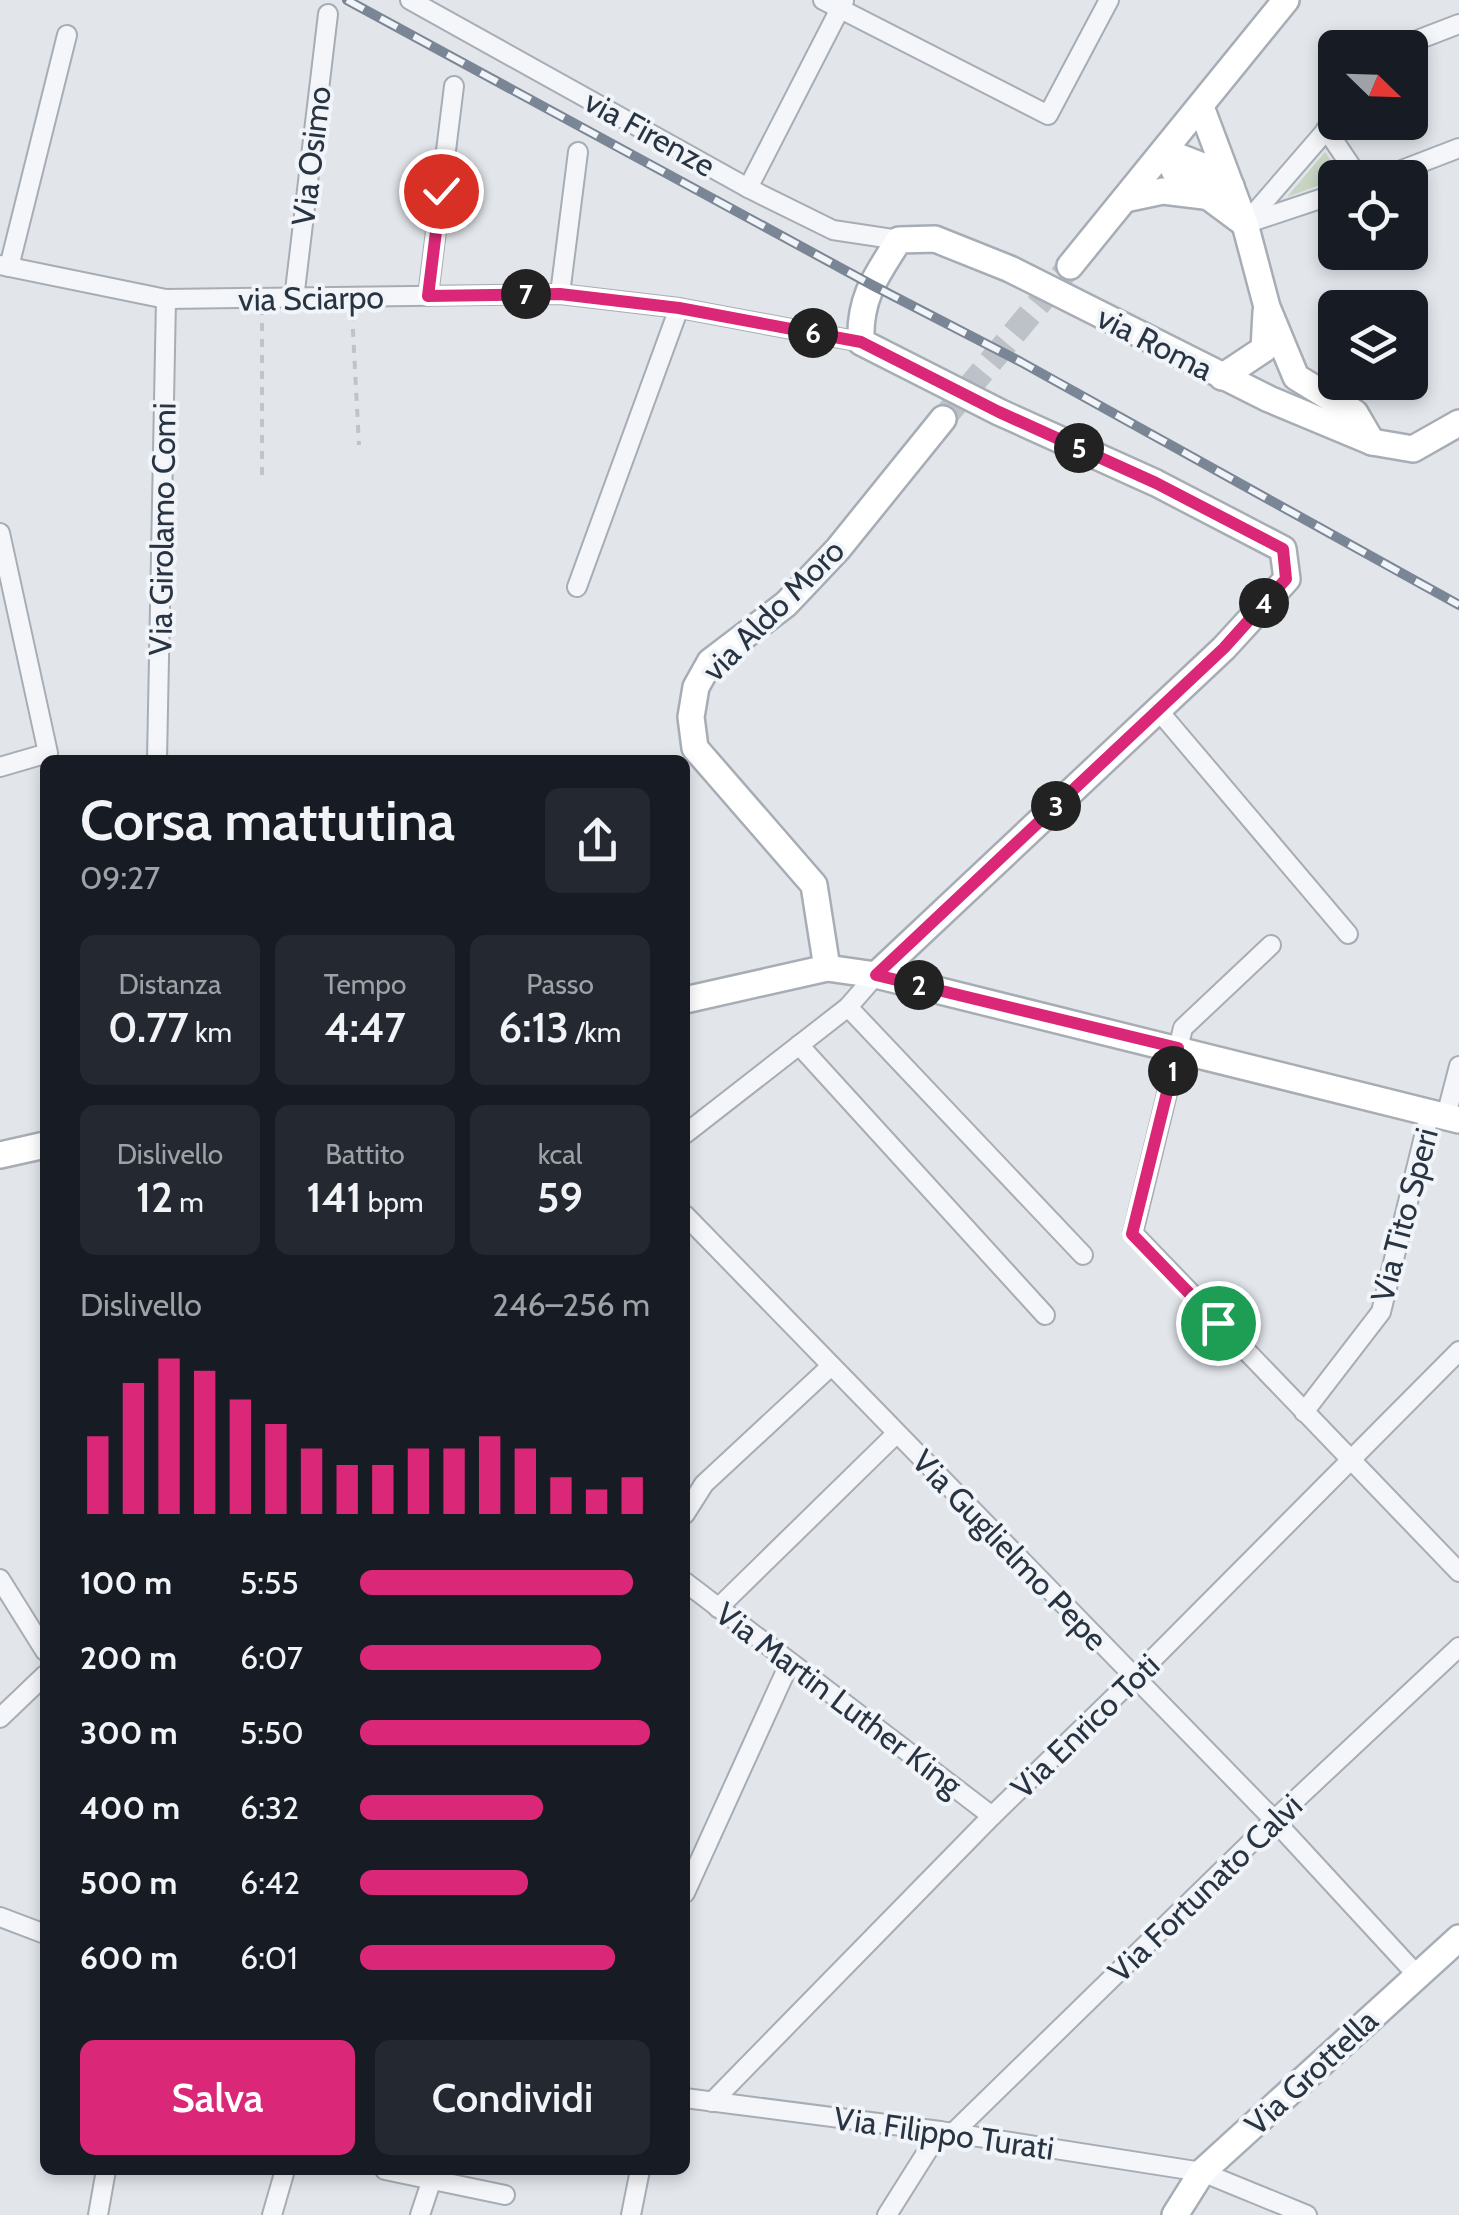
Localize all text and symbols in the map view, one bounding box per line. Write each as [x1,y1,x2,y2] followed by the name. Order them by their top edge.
[1318,30,1428,140] north arrow
[1318,30,1428,400] map controls
[578,81,722,185] street label: via Firenze
[283,84,339,228] street label: Via Osimo
[399,149,484,234] pin
[1318,160,1428,270] button: locate
[414,164,469,219] icon: check
[501,269,551,319] pin: 7
[238,277,384,319] street label: via Sciarpo
[519,277,533,311] text: 7
[1318,290,1428,400] button: layers
[1091,297,1220,389] street label: via Roma
[788,308,838,358] pin: 6
[805,316,821,350] text: 6
[140,402,184,656] street label: Via Girolamo Comi
[1054,423,1104,473] pin: 5
[1071,431,1087,465] text: 5
[694,531,852,689] street label: via Aldo Moro
[1239,578,1289,628] pin: 4
[1255,586,1273,620] text: 4
[1031,781,1081,831] pin: 3
[80,787,455,854] text: Corsa mattutina
[545,788,650,893] button: share
[1048,789,1064,823] text: 3
[80,858,160,897] text: 09:27
[894,960,944,1010] pin: 2
[119,967,221,1001] text: Distanza
[324,967,406,1001] text: Tempo
[526,967,594,1001] text: Passo
[912,968,926,1002] text: 2
[108,1001,189,1053] text: 0.77
[324,1001,406,1053] text: 4:47
[499,1001,569,1053] text: 6:13
[189,1015,232,1049] text: km
[569,1015,621,1049] text: /km
[1148,1046,1198,1096] pin: 1
[1168,1054,1178,1088] text: 1
[1362,1124,1446,1306] street label: Via Tito Speri
[117,1137,223,1171] text: Dislivello
[325,1137,405,1171] text: Battito
[538,1137,582,1171] text: kcal
[136,1171,173,1223] text: 12
[307,1171,361,1223] text: 141
[537,1171,583,1223] text: 59
[173,1185,204,1219] text: m
[361,1185,423,1219] text: bpm
[1176,1281,1261,1366] pin
[80,1285,202,1324] text: Dislivello
[492,1285,650,1324] text: 246–256 m
[1191,1296,1246,1351] icon: arrive
[904,1442,1116,1658] street label: Via Guglielmo Pepe
[80,1563,172,1602] text: 100 m
[240,1563,299,1602] text: 5:55
[708,1594,971,1805] street label: Via Martin Luther King
[80,1638,177,1677] text: 200 m
[240,1638,303,1677] text: 6:07
[1003,1646,1167,1806] street label: Via Enrico Toti
[80,1713,177,1752] text: 300 m
[240,1713,304,1752] text: 5:50
[1100,1786,1310,1990] street label: Via Fortunato Calvi
[80,1788,180,1827] text: 400 m
[240,1788,299,1827] text: 6:32
[80,1863,177,1902] text: 500 m
[240,1863,300,1902] text: 6:42
[80,1938,178,1977] text: 600 m
[240,1938,298,1977] text: 6:01
[1237,2000,1386,2143] street label: Via Grottella
[80,2040,355,2155] button: Salva
[375,2040,650,2155] button: Condividi
[831,2098,1057,2168] street label: Via Filippo Turati

